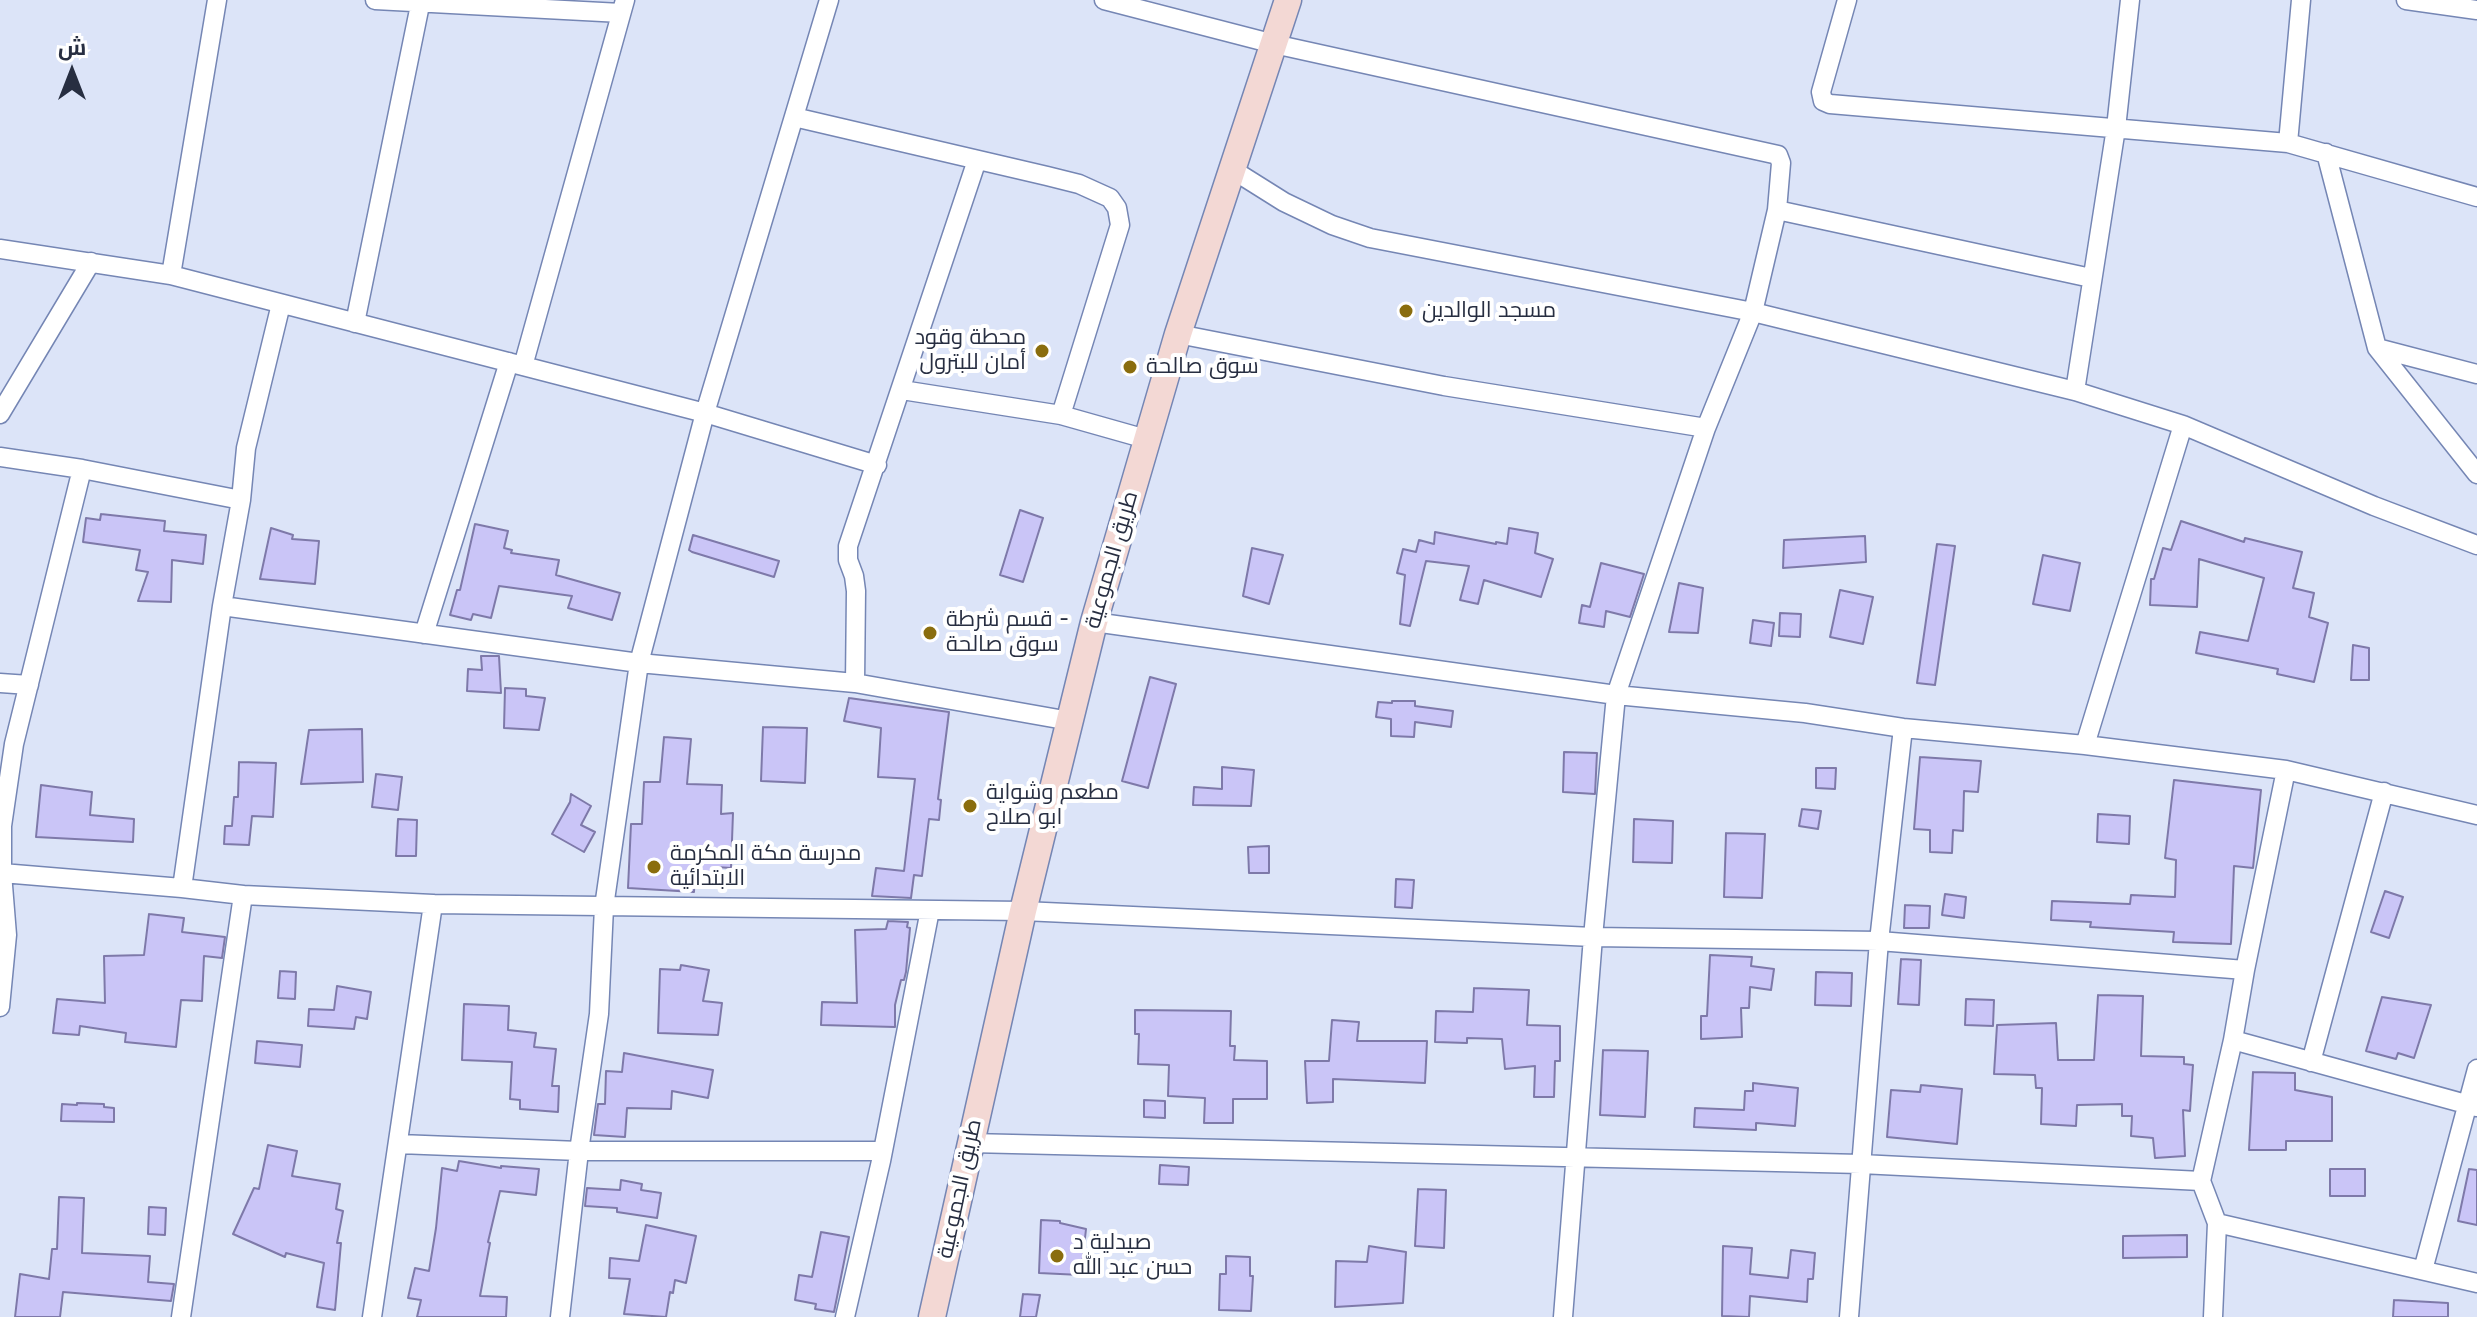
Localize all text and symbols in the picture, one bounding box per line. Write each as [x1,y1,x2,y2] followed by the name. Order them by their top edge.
[32,32,112,112] north arrow
[58,34,86,61] text: ش
[1422,298,1556,324] place label: مسجد الوالدين
[1397,302,1415,320] marker: مسجد الوالدين
[914,325,1026,376] place label: محطة وقود أمان للبترول
[1033,342,1051,360] marker: محطة وقود أمان للبترول
[1146,354,1259,380] place label: سوق صالحة
[1121,358,1139,376] marker: سوق صالحة
[1080,488,1144,632] street label: طريق الجموعية
[946,607,1069,658] place label: قسم شرطة - سوق صالحة
[921,624,939,642] marker: قسم شرطة - سوق صالحة
[986,780,1119,832] place label: مطعم وشواية ابو صلاح
[961,797,979,815] marker: مطعم وشواية ابو صلاح
[670,841,861,892] place label: مدرسة مكة المكرمة الابتدائية
[645,858,663,876] marker: مدرسة مكة المكرمة الابتدائية
[932,1117,988,1261] street label: طريق الجموعية
[1073,1230,1192,1282] place label: صيدلية د حسن عبد الله
[1048,1247,1066,1265] marker: صيدلية د حسن عبد الله

